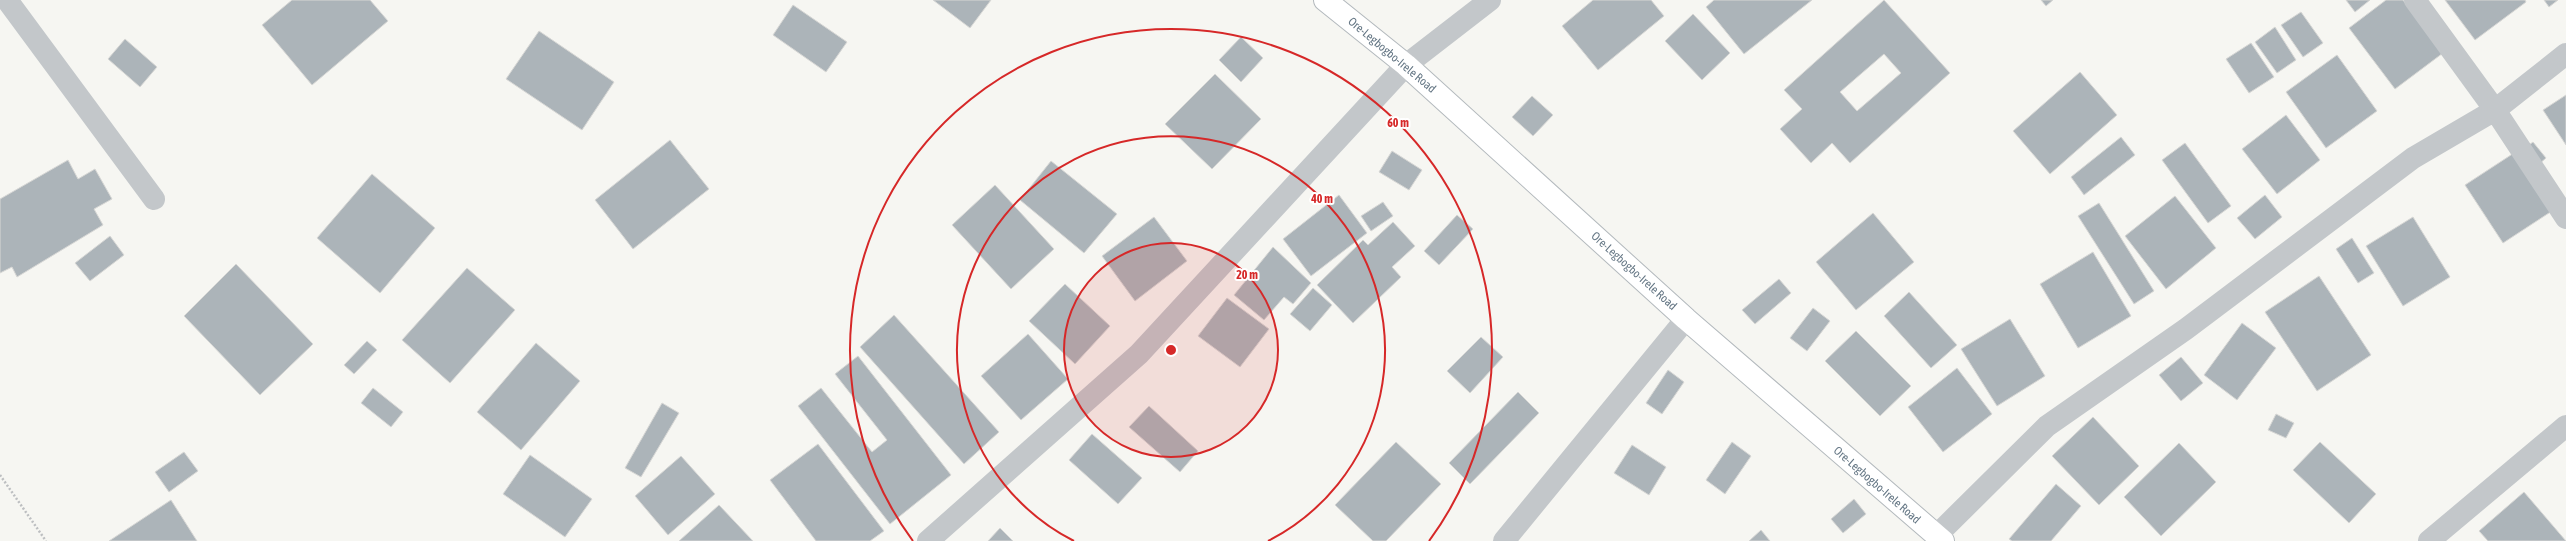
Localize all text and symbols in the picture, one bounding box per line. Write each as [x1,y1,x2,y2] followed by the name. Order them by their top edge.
[1345,14,1439,96] street label: Ore-Legbogbo-Irele Road
[1387,116,1409,130] text: 60 m
[1310,192,1333,206] text: 40 m
[1588,229,1680,313] street label: Ore-Legbogbo-Irele Road
[1236,268,1258,282] text: 20 m
[1164,343,1178,357] centre of rings
[1831,444,1923,526] street label: Ore-Legbogbo-Irele Road

